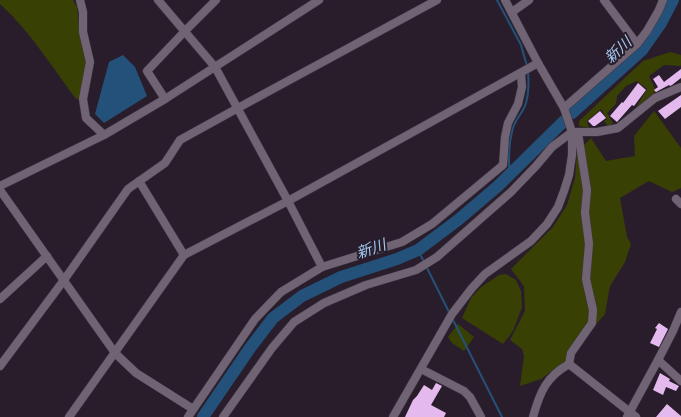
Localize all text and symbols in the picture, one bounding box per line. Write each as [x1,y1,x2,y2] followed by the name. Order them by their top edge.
[601,32,637,67] water label: 新川
[354,235,390,262] water label: 新川

